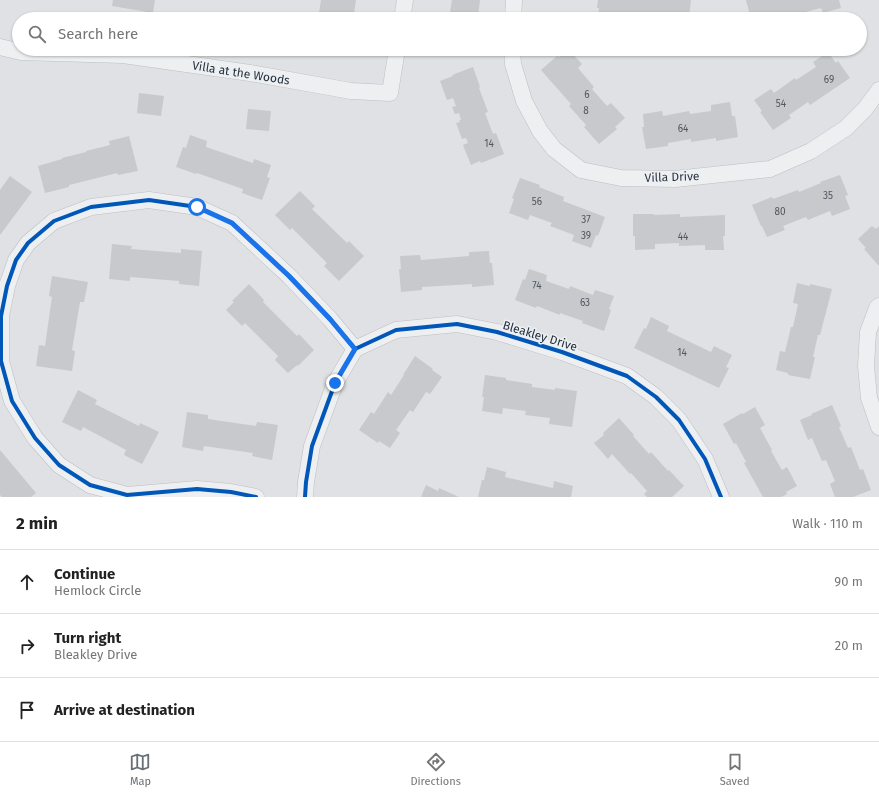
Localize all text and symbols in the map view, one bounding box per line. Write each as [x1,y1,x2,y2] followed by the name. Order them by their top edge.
[12,12,867,56] search box
[26,23,48,45] icon: search
[58,25,138,43] text: Search here
[191,58,291,88] street label: Villa at the Woods
[824,74,834,86] house number: 69
[584,89,590,101] house number: 6
[776,98,787,110] house number: 54
[583,105,589,117] house number: 8
[678,123,689,135] house number: 64
[484,138,495,150] house number: 14
[644,169,700,185] street label: Villa Drive
[823,190,833,202] house number: 35
[532,196,542,208] house number: 56
[188,198,206,216] route start
[774,206,786,218] house number: 80
[581,214,591,226] house number: 37
[581,230,591,242] house number: 39
[678,231,689,243] house number: 44
[532,280,542,292] house number: 74
[580,297,590,309] house number: 63
[501,318,579,354] street label: Bleakley Drive
[677,347,688,359] house number: 14
[326,374,344,392] route end
[16,513,58,534] text: 2 min
[792,516,863,531] text: Walk · 110 m
[54,565,115,583] text: Continue
[16,571,38,593] icon: ahead
[834,574,863,589] text: 90 m
[54,583,141,598] text: Hemlock Circle
[54,629,121,647] text: Turn right
[16,635,38,657] icon: right
[835,638,863,653] text: 20 m
[54,647,137,662] text: Bleakley Drive
[16,699,38,721] icon: arrive
[54,701,195,719] text: Arrive at destination
[129,751,151,788] tab: Map
[410,751,461,788] tab: Directions
[720,751,750,788] tab: Saved

